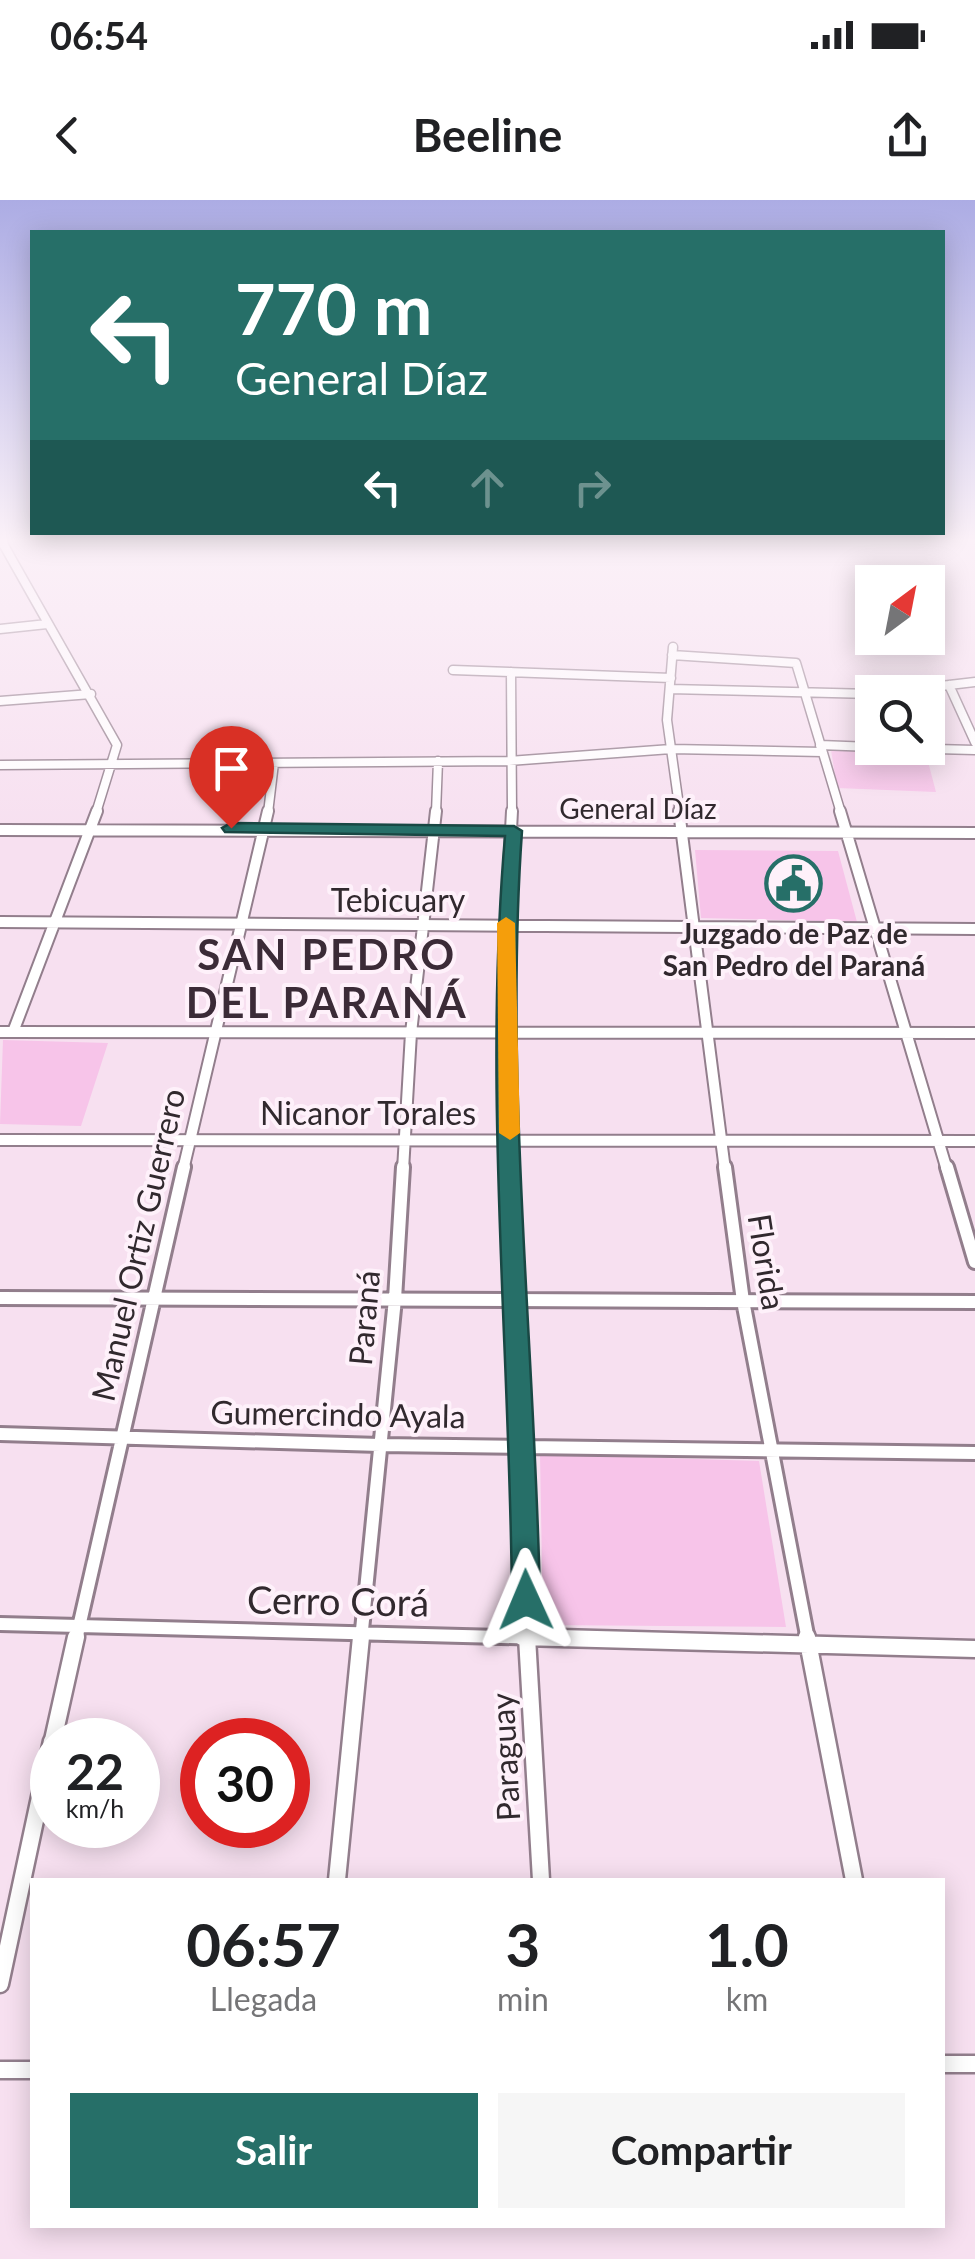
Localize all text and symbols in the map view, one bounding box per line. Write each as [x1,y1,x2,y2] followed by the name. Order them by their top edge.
[50,12,148,58] text: 06:54
[40,108,95,163] icon: back
[413,108,562,162] text: Beeline
[880,108,935,163] icon: share
[235,266,432,350] text: 770 m
[70,270,200,400] icon: left
[235,351,488,405] text: General Díaz
[355,460,410,515] icon: left
[460,460,515,515] icon: ahead
[565,460,620,515] icon: right
[855,565,945,655] north arrow
[855,565,945,765] map controls
[855,675,945,765] button: search
[189,726,274,829] pin
[204,741,259,796] icon: arrive
[559,791,717,825] street label: General Díaz
[764,853,824,913] public building icon: Juzgado de Paz de San Pedro del Paraná
[331,880,466,919] street label: Tebicuary
[663,916,925,982] place label: Juzgado de Paz de San Pedro del Paraná
[186,929,468,1027] district label: SAN PEDRO DEL PARANÁ
[83,1085,192,1405] street label: Manuel Ortiz Guerrero
[260,1093,476,1132] street label: Nicanor Torales
[741,1211,794,1313] street label: Florida
[340,1269,387,1367] street label: Paraná
[210,1392,466,1435] street label: Gumercindo Ayala
[474,1548,578,1652] position arrow
[247,1575,430,1625] street label: Cerro Corá
[482,1691,527,1822] street label: Paraguay
[180,1718,310,1848] speed limit sign: 30
[66,1741,124,1801] text: 22
[66,1793,124,1823] text: km/h
[186,1908,341,1980] text: 06:57
[505,1908,540,1980] text: 3
[705,1908,789,1980] text: 1.0
[210,1979,317,2018] text: Llegada
[497,1979,549,2018] text: min
[726,1979,768,2018] text: km
[70,2093,478,2208] button: Salir
[498,2093,905,2208] button: Compartir

